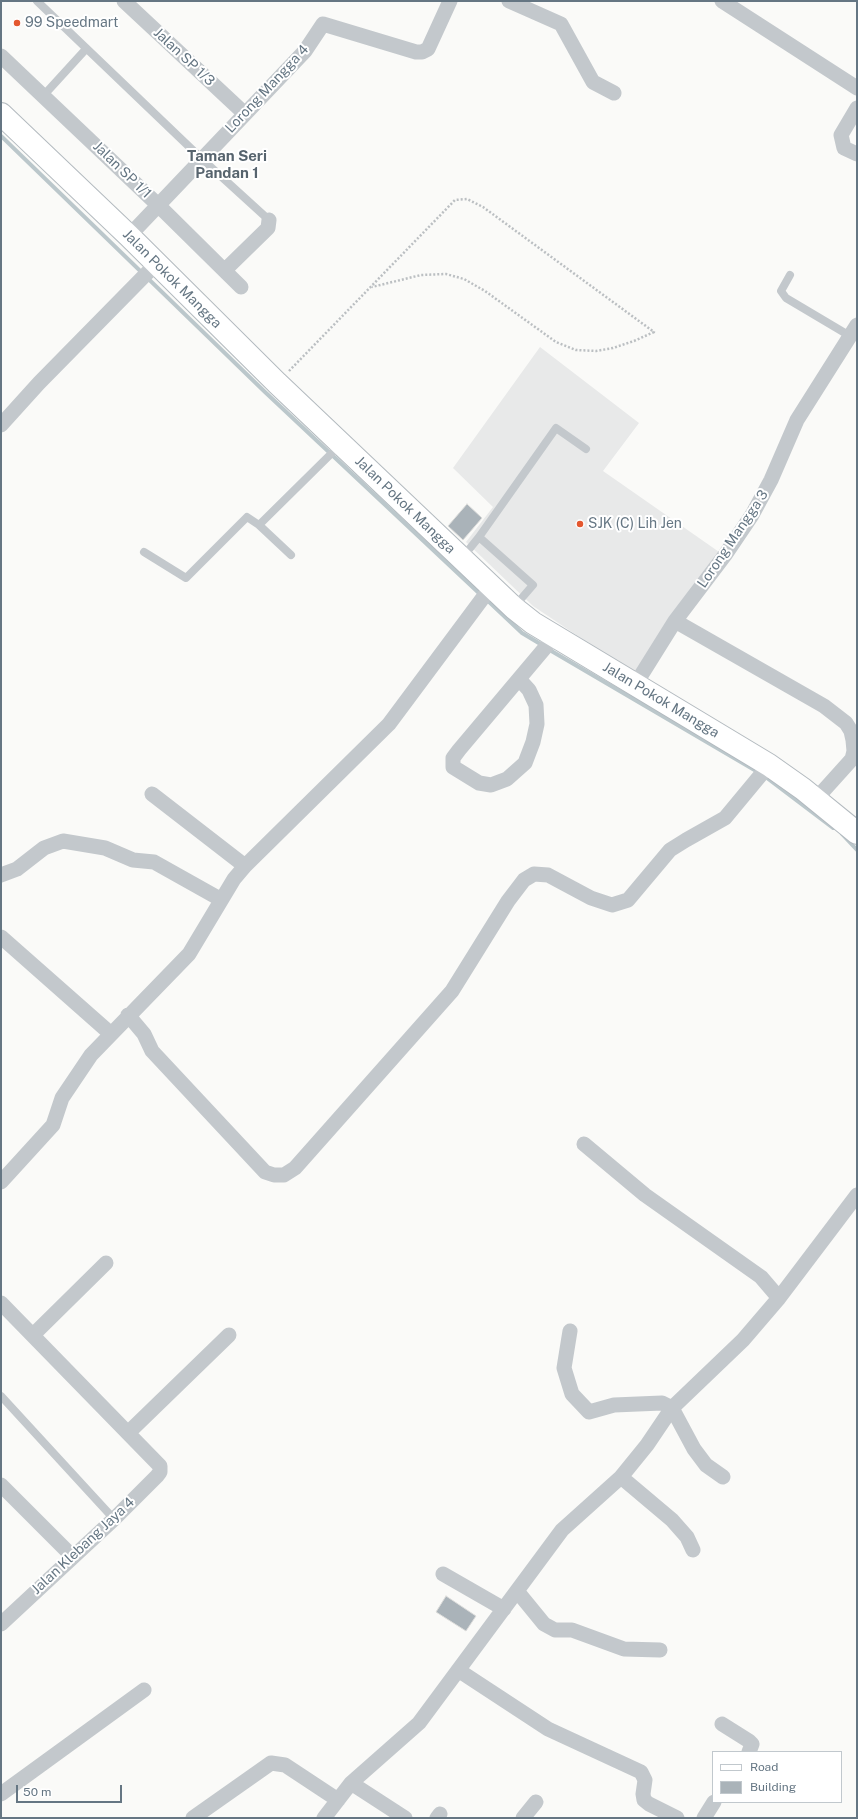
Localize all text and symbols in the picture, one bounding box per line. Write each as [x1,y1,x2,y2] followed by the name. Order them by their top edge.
[25,15,118,31] place label: 99 Speedmart
[12,18,22,28] marker: 99 Speedmart
[150,24,218,90] street label: Jalan SP 1/3
[222,41,312,137] street label: Lorong Mangga 4
[89,138,155,202] street label: Jalan SP 1/1
[187,147,267,182] district label: Taman Seri Pandan 1
[119,226,225,332] street label: Jalan Pokok Mangga
[351,453,459,557] street label: Jalan Pokok Mangga
[694,487,772,591] street label: Lorong Mangga 3
[588,516,682,532] place label: SJK (C) Lih Jen
[575,519,585,529] marker: SJK (C) Lih Jen
[600,659,722,741] street label: Jalan Pokok Mangga
[28,1494,138,1598] street label: Jalan Klebang Jaya 4
[712,1751,842,1803] legend
[750,1760,778,1774] text: Road
[18,1777,124,1803] scale bar
[750,1780,796,1794] text: Building
[23,1785,51,1799] text: 50 m

